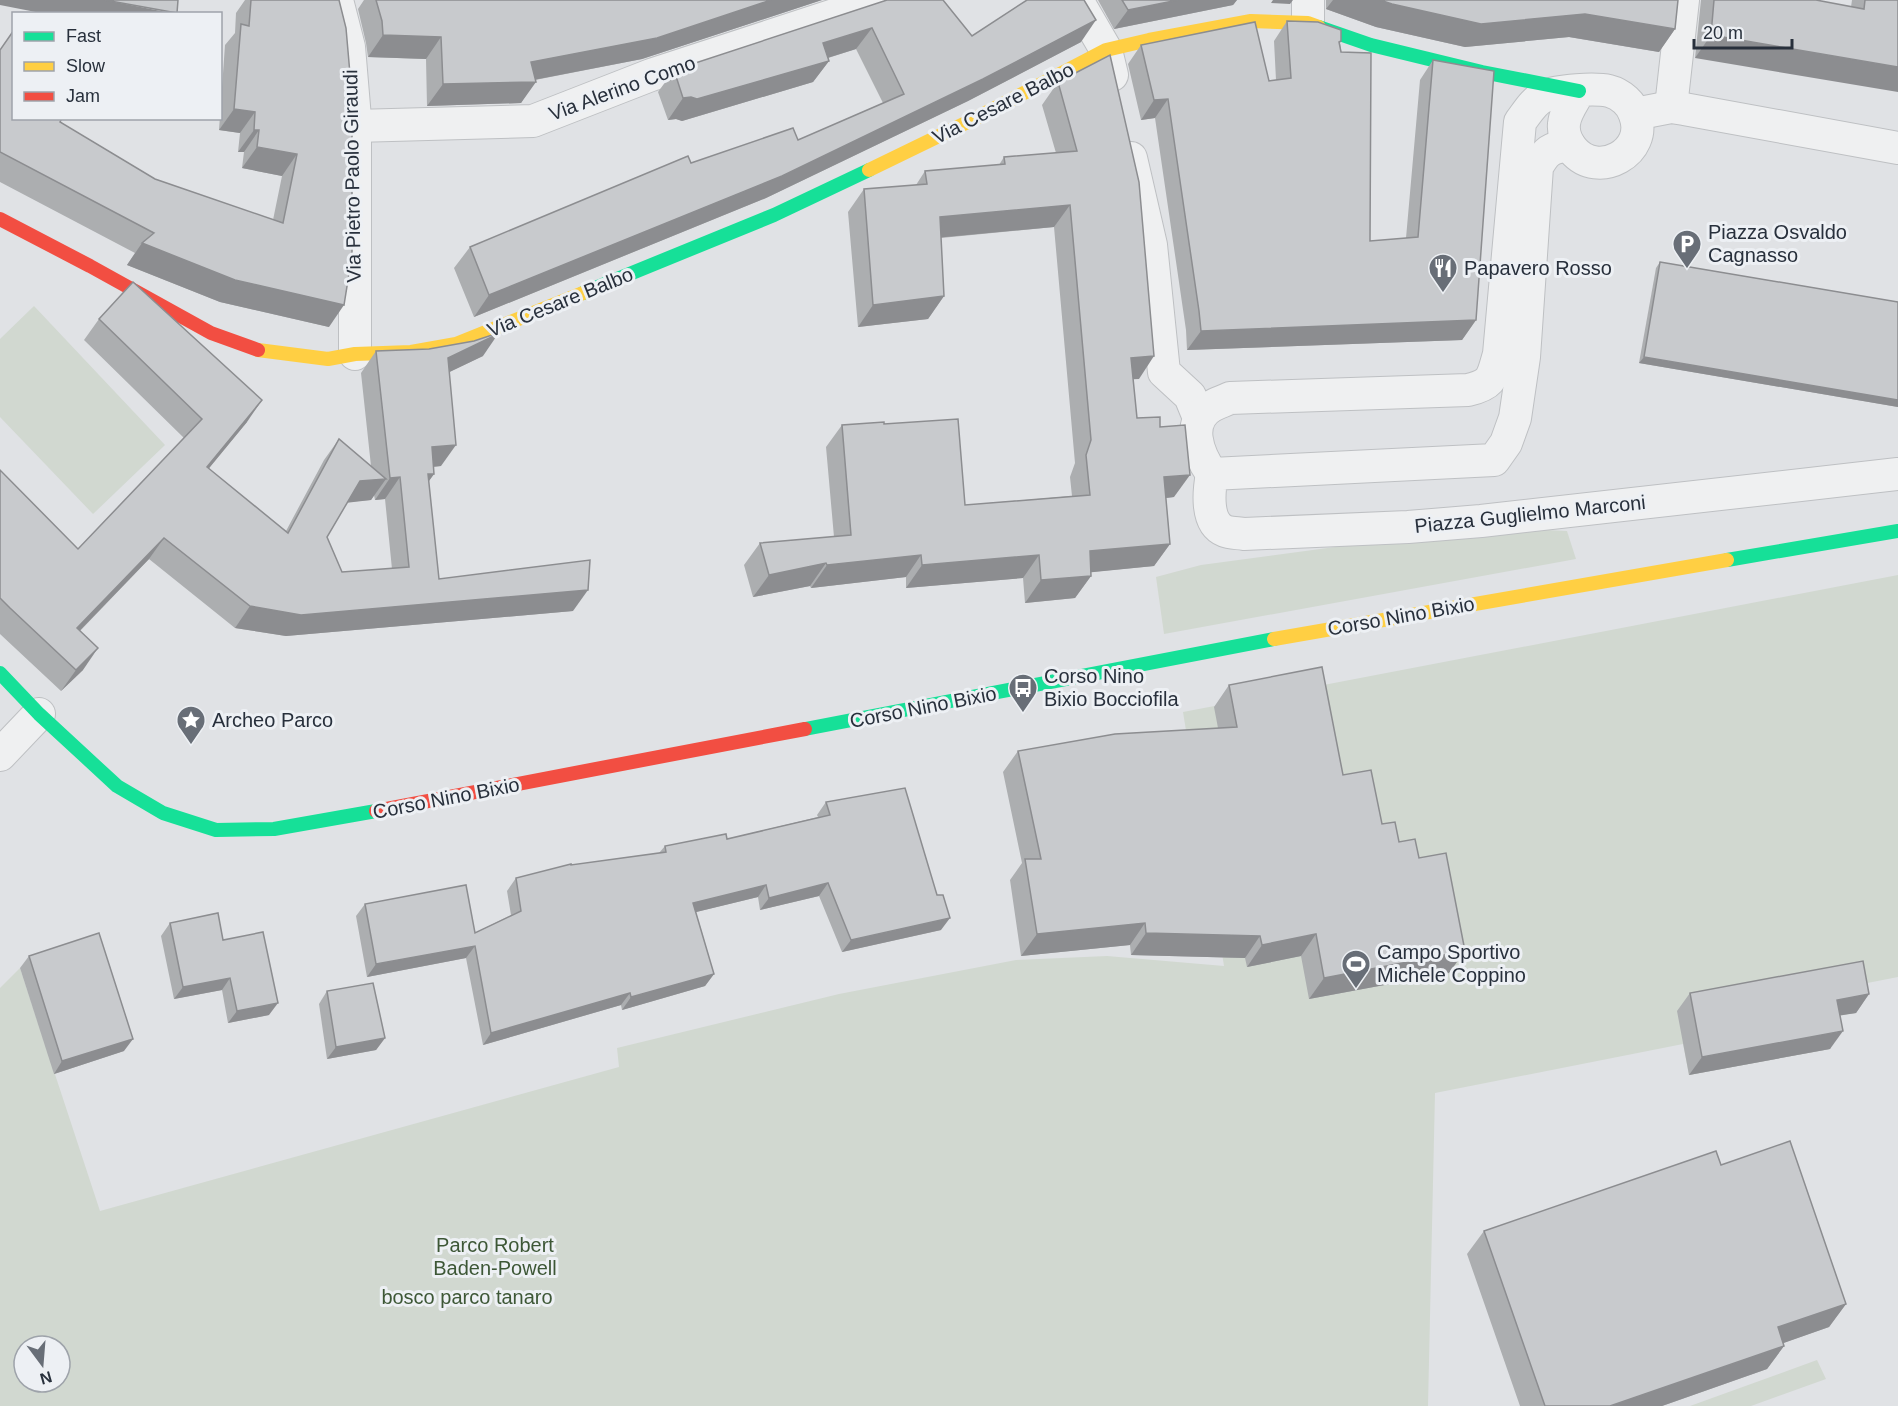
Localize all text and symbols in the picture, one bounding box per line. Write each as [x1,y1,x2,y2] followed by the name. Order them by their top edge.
[12,12,222,120] legend
[1694,12,1792,50] scale bar
[1703,23,1743,43] text: 20 m
[66,26,101,46] text: Fast
[546,51,698,125] street label: Via Alerino Como
[66,56,106,76] text: Slow
[929,58,1077,148] street label: Via Cesare Balbo
[339,69,365,283] street label: Via Pietro Paolo Giraudi
[66,86,100,106] text: Jam
[1708,221,1847,266] place label: Piazza Osvaldo Cagnasso
[1671,228,1703,270] parking icon: Piazza Osvaldo Cagnasso
[1427,252,1459,294] restaurant icon: Papavero Rosso
[1464,257,1612,279] place label: Papavero Rosso
[484,263,636,341] street label: Via Cesare Balbo
[1413,491,1647,537] street label: Piazza Guglielmo Marconi
[1326,592,1476,640] street label: Corso Nino Bixio
[1044,665,1179,710] place label: Corso Nino Bixio Bocciofila
[1007,672,1039,714] bus stop icon: Corso Nino Bixio Bocciofila
[848,682,998,732] street label: Corso Nino Bixio
[175,704,207,746] place icon: Archeo Parco
[212,709,333,731] place label: Archeo Parco
[371,773,521,823] street label: Corso Nino Bixio
[1377,941,1526,986] place label: Campo Sportivo Michele Coppino
[1340,948,1372,990] sports icon: Campo Sportivo Michele Coppino
[433,1234,557,1279] park label: Parco Robert Baden-Powell
[381,1286,553,1308] park label: bosco parco tanaro
[12,1334,72,1394] north arrow
[38,1368,54,1388] text: N

